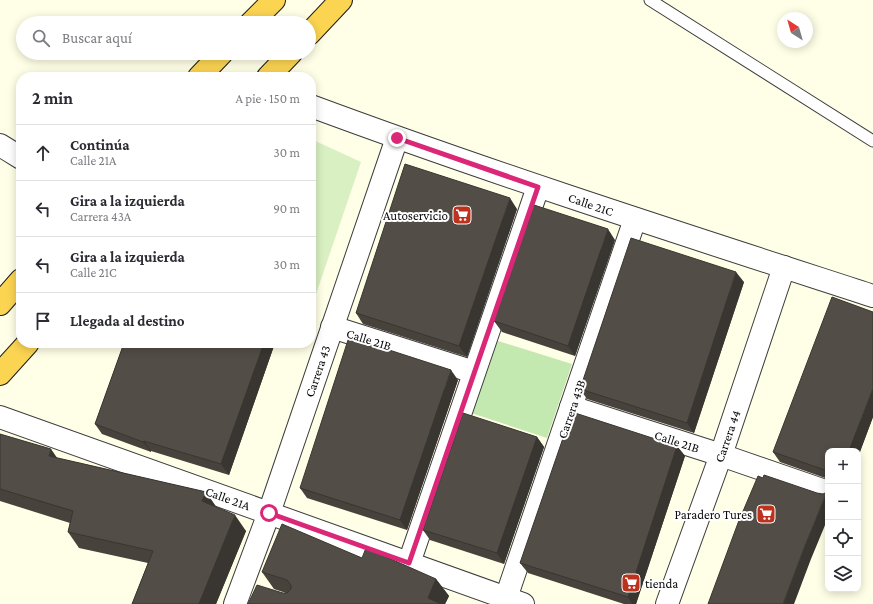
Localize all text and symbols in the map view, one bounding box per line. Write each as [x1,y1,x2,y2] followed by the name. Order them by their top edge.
[777,12,813,48] north arrow
[16,16,316,60] search box
[30,27,52,49] icon: search
[62,30,132,46] text: Buscar aquí
[32,89,73,108] text: 2 min
[236,91,300,106] text: A pie · 150 m
[388,129,406,147] route end
[70,137,130,153] text: Continúa
[32,142,54,164] icon: ahead
[274,145,300,160] text: 30 m
[70,153,117,168] text: Calle 21A
[566,190,616,219] street label: Calle 21C
[70,193,185,209] text: Gira a la izquierda
[32,198,54,220] icon: left
[273,201,300,216] text: 90 m
[451,204,473,226] supermarket icon: Autoservicio
[383,208,448,223] place label: Autoservicio
[70,209,131,224] text: Carrera 43A
[70,249,185,265] text: Gira a la izquierda
[32,254,54,276] icon: left
[274,257,300,272] text: 30 m
[70,265,117,280] text: Calle 21C
[32,310,54,332] icon: arrive
[70,313,185,329] text: Llegada al destino
[345,326,393,353] street label: Calle 21B
[302,343,333,399] street label: Carrera 43
[554,378,588,440] street label: Carrera 43B
[712,408,744,464] street label: Carrera 44
[653,427,701,456] street label: Calle 21B
[825,448,861,592] map controls
[825,448,861,484] button: +
[203,483,253,514] street label: Calle 21A
[825,484,861,520] button: −
[755,503,777,525] supermarket icon: Paradero Tures
[260,504,278,522] route start
[674,507,752,522] place label: Paradero Tures
[825,520,861,556] button: locate
[825,556,861,592] button: layers
[620,572,642,594] supermarket icon: tienda
[645,576,678,591] place label: tienda

